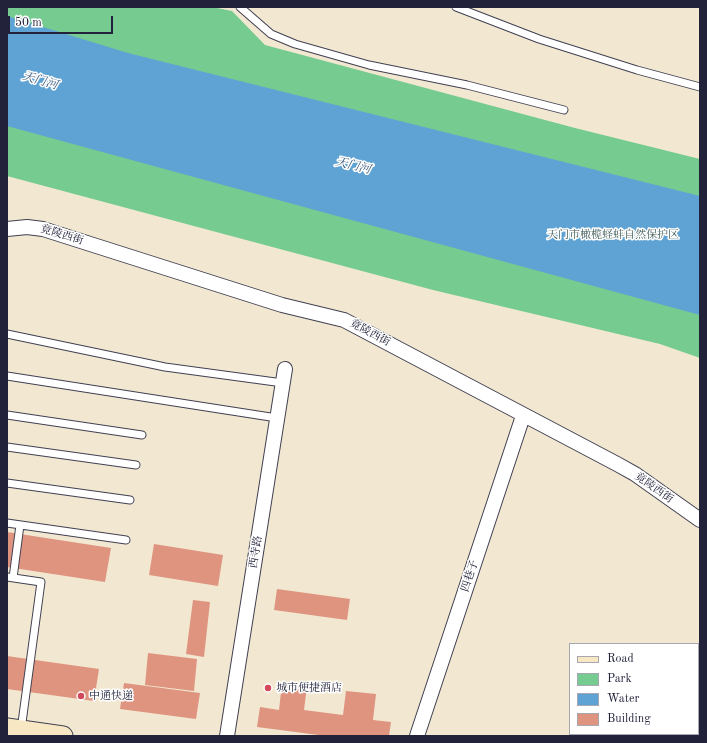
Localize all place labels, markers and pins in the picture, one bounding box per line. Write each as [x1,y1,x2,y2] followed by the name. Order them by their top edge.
[276,681,342,695] place label: 城市便捷酒店
[263,683,273,693] marker: 城市便捷酒店
[89,689,133,703] place label: 中通快递
[76,691,86,701] marker: 中通快递

